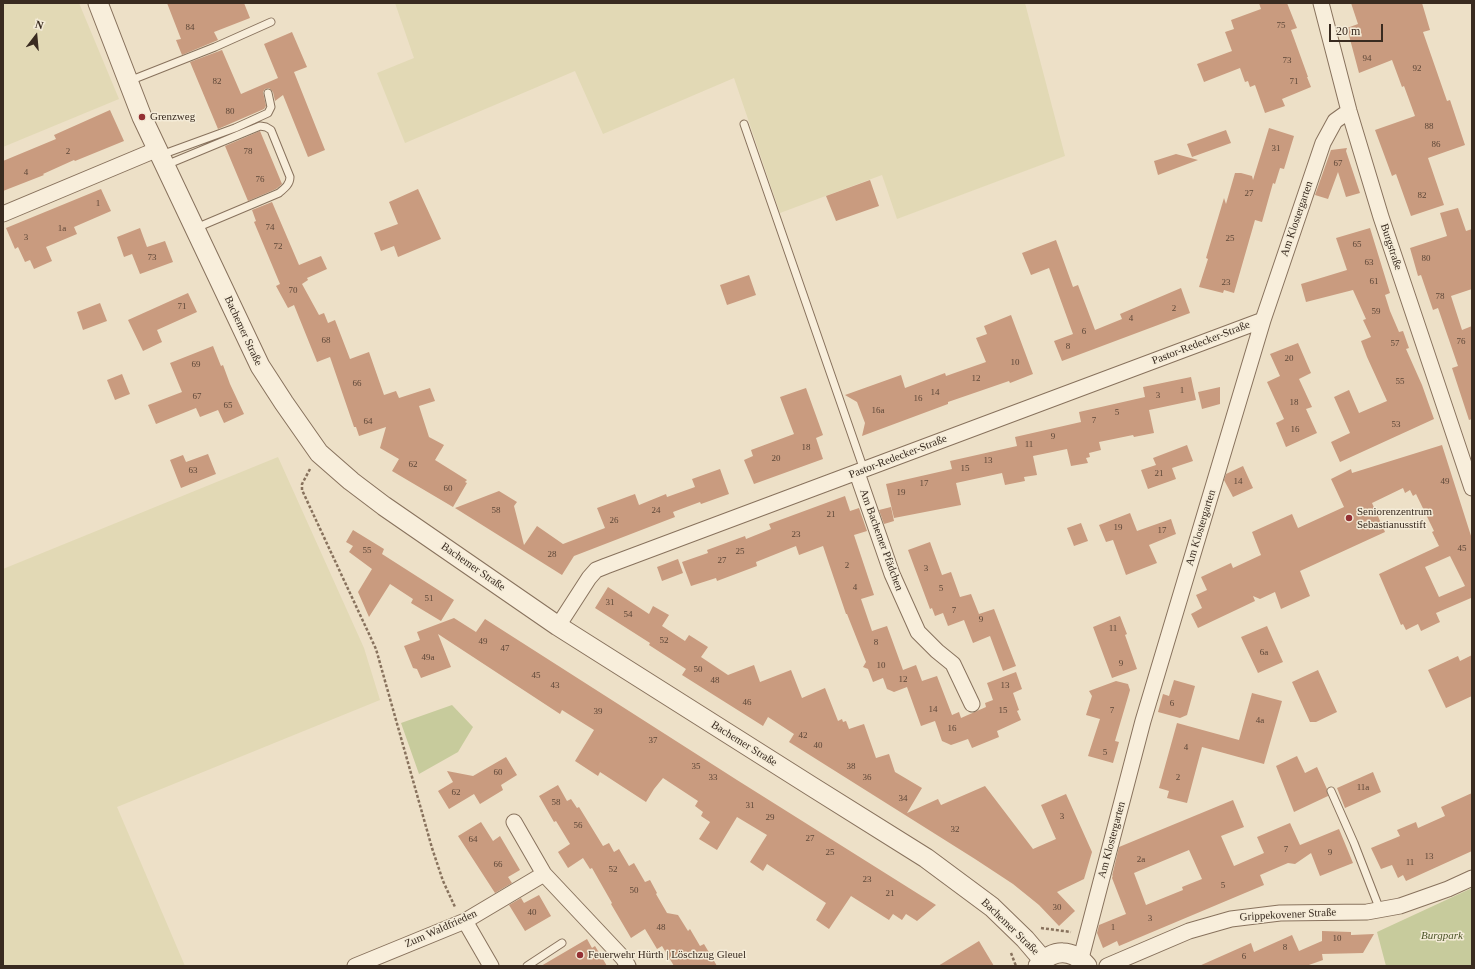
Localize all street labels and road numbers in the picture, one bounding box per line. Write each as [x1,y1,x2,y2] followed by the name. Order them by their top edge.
[1278,180,1316,258] street label: Am Klostergarten
[1377,222,1405,272] street label: Burgstraße
[221,294,265,368] street label: Bachemer Straße
[1150,318,1252,368] street label: Pastor-Redecker-Straße
[847,432,949,482] street label: Pastor-Redecker-Straße
[856,487,906,593] street label: Am Bachemer Pfädchen
[1183,488,1219,568] street label: Am Klostergarten
[438,540,508,594] street label: Bachemer Straße
[709,718,779,770] street label: Bachemer Straße
[1095,800,1129,880] street label: Am Klostergarten
[978,896,1042,958] street label: Bachemer Straße
[1239,906,1337,924] street label: Grippekovener Straße
[403,907,479,951] street label: Zum Waldfrieden

